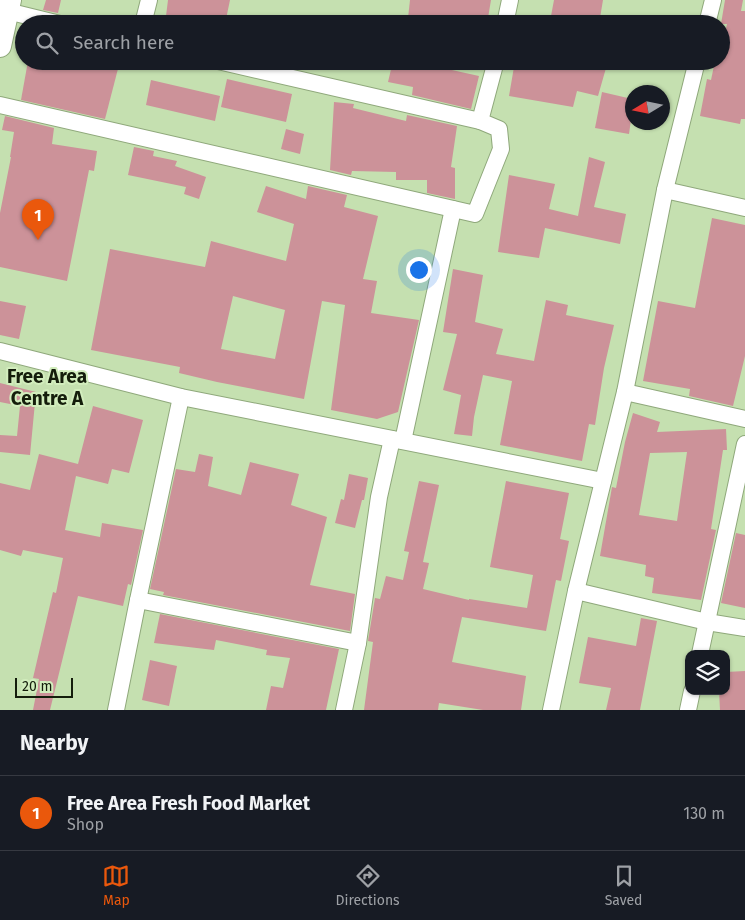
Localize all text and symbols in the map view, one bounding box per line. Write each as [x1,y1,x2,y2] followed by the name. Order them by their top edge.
[15,15,730,70] search box
[33,29,61,57] icon: search
[73,31,174,54] text: Search here
[625,85,670,130] north arrow
[22,199,54,240] pin: 1
[406,257,432,283] your location
[7,365,87,410] district label: Free Area Centre A
[685,650,730,695] map controls
[685,650,730,695] button: layers
[15,675,72,698] scale bar
[22,678,52,695] text: 20 m
[20,730,88,756] text: Nearby
[67,792,310,815] text: Free Area Fresh Food Market
[32,804,40,823] text: 1
[683,804,725,823] text: 130 m
[67,815,104,834] text: Shop
[102,862,130,909] tab: Map
[335,862,400,909] tab: Directions
[605,862,643,909] tab: Saved

